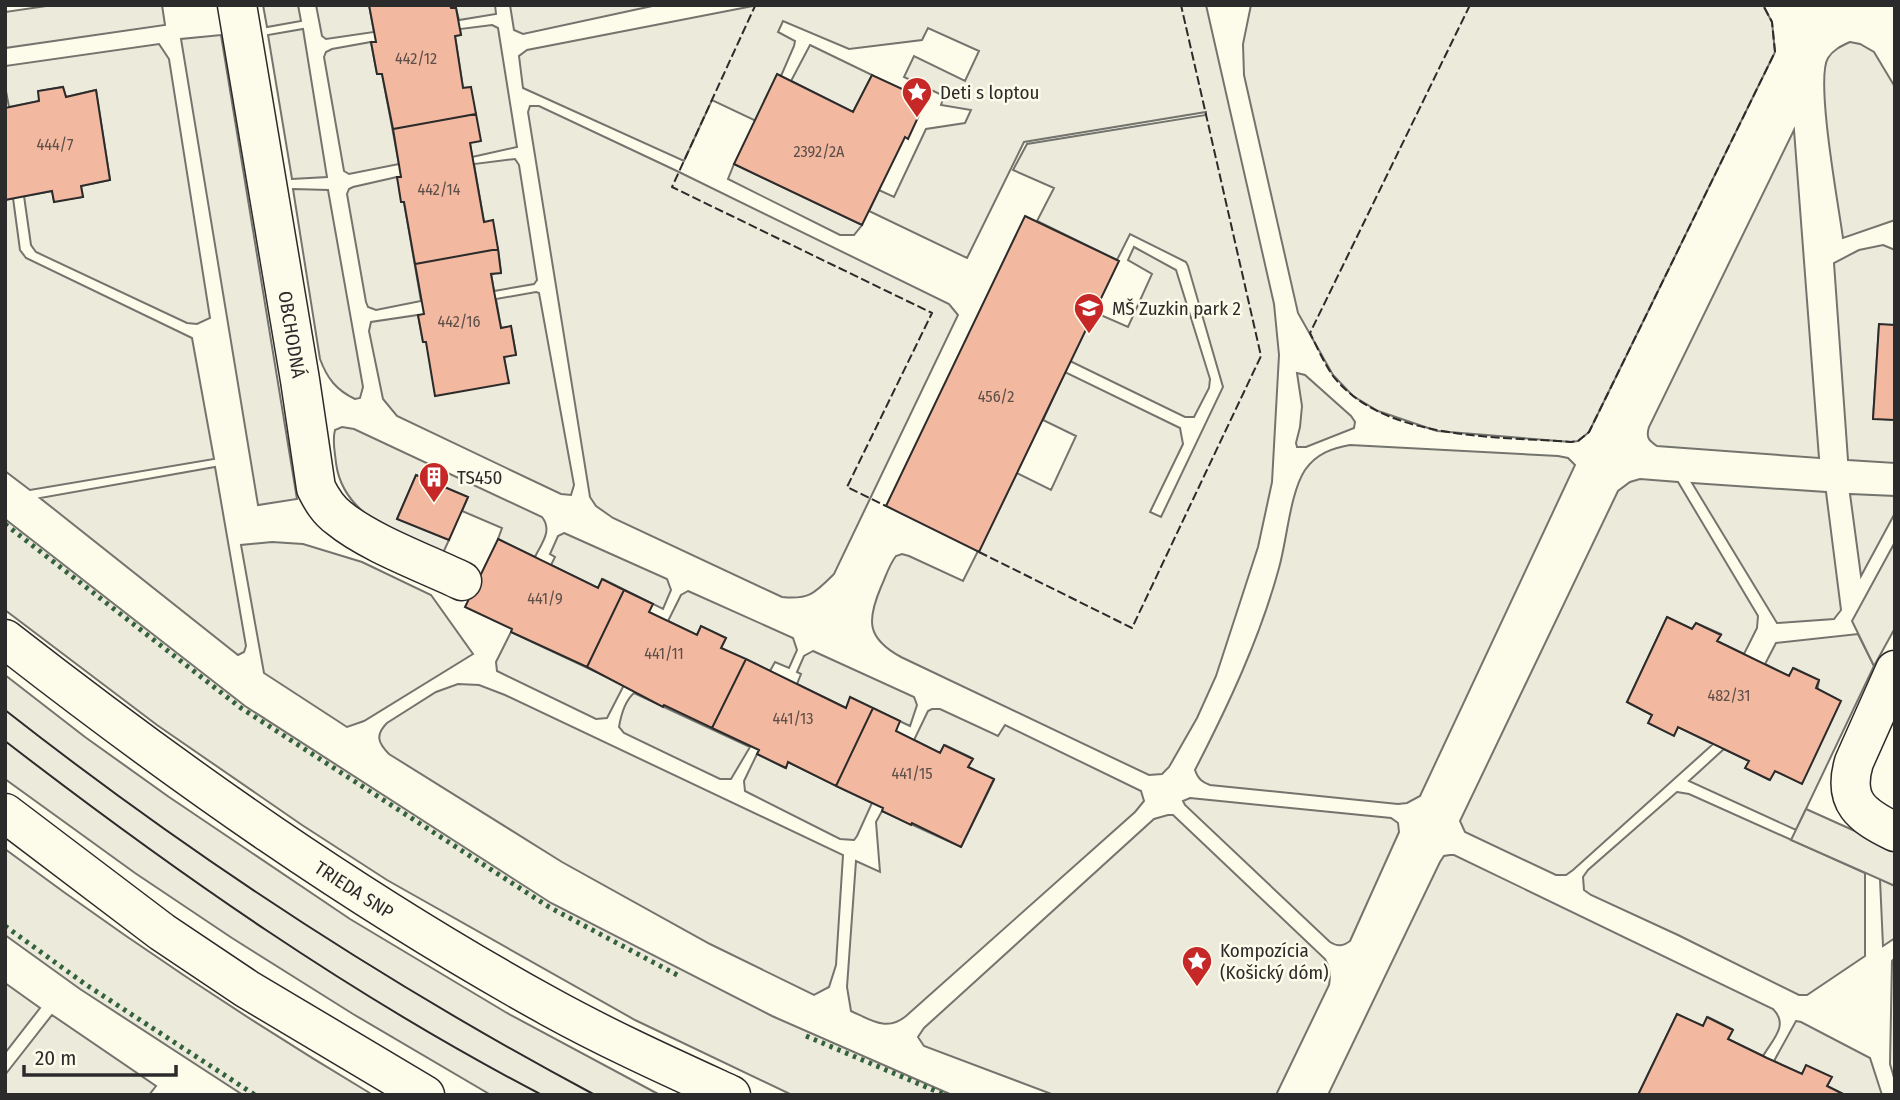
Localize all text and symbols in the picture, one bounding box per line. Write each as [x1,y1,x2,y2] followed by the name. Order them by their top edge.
[395,49,437,68] house number: 442/12
[900,75,934,119] place icon: Deti s loptou
[940,81,1039,104] place label: Deti s loptou
[37,135,74,154] house number: 444/7
[794,142,845,161] house number: 2392/2A
[418,180,461,199] house number: 442/14
[274,289,311,380] street label: OBCHODNÁ
[1072,291,1106,335] school or university icon: MŠ Zuzkin park 2
[1112,297,1241,320] place label: MŠ Zuzkin park 2
[437,312,481,331] house number: 442/16
[978,387,1014,406] house number: 456/2
[417,460,451,504] building icon: TS450
[457,466,502,489] place label: TS450
[527,589,563,608] house number: 441/9
[644,644,684,663] house number: 441/11
[1708,686,1750,705] house number: 482/31
[773,709,813,728] house number: 441/13
[892,764,932,783] house number: 441/15
[311,856,398,923] street label: TRIEDA SNP
[1220,939,1329,984] place label: Kompozícia (Košický dóm)
[1180,944,1214,988] place icon: Kompozícia (Košický dóm)
[24,1034,177,1078] scale bar
[35,1045,76,1071] text: 20 m

